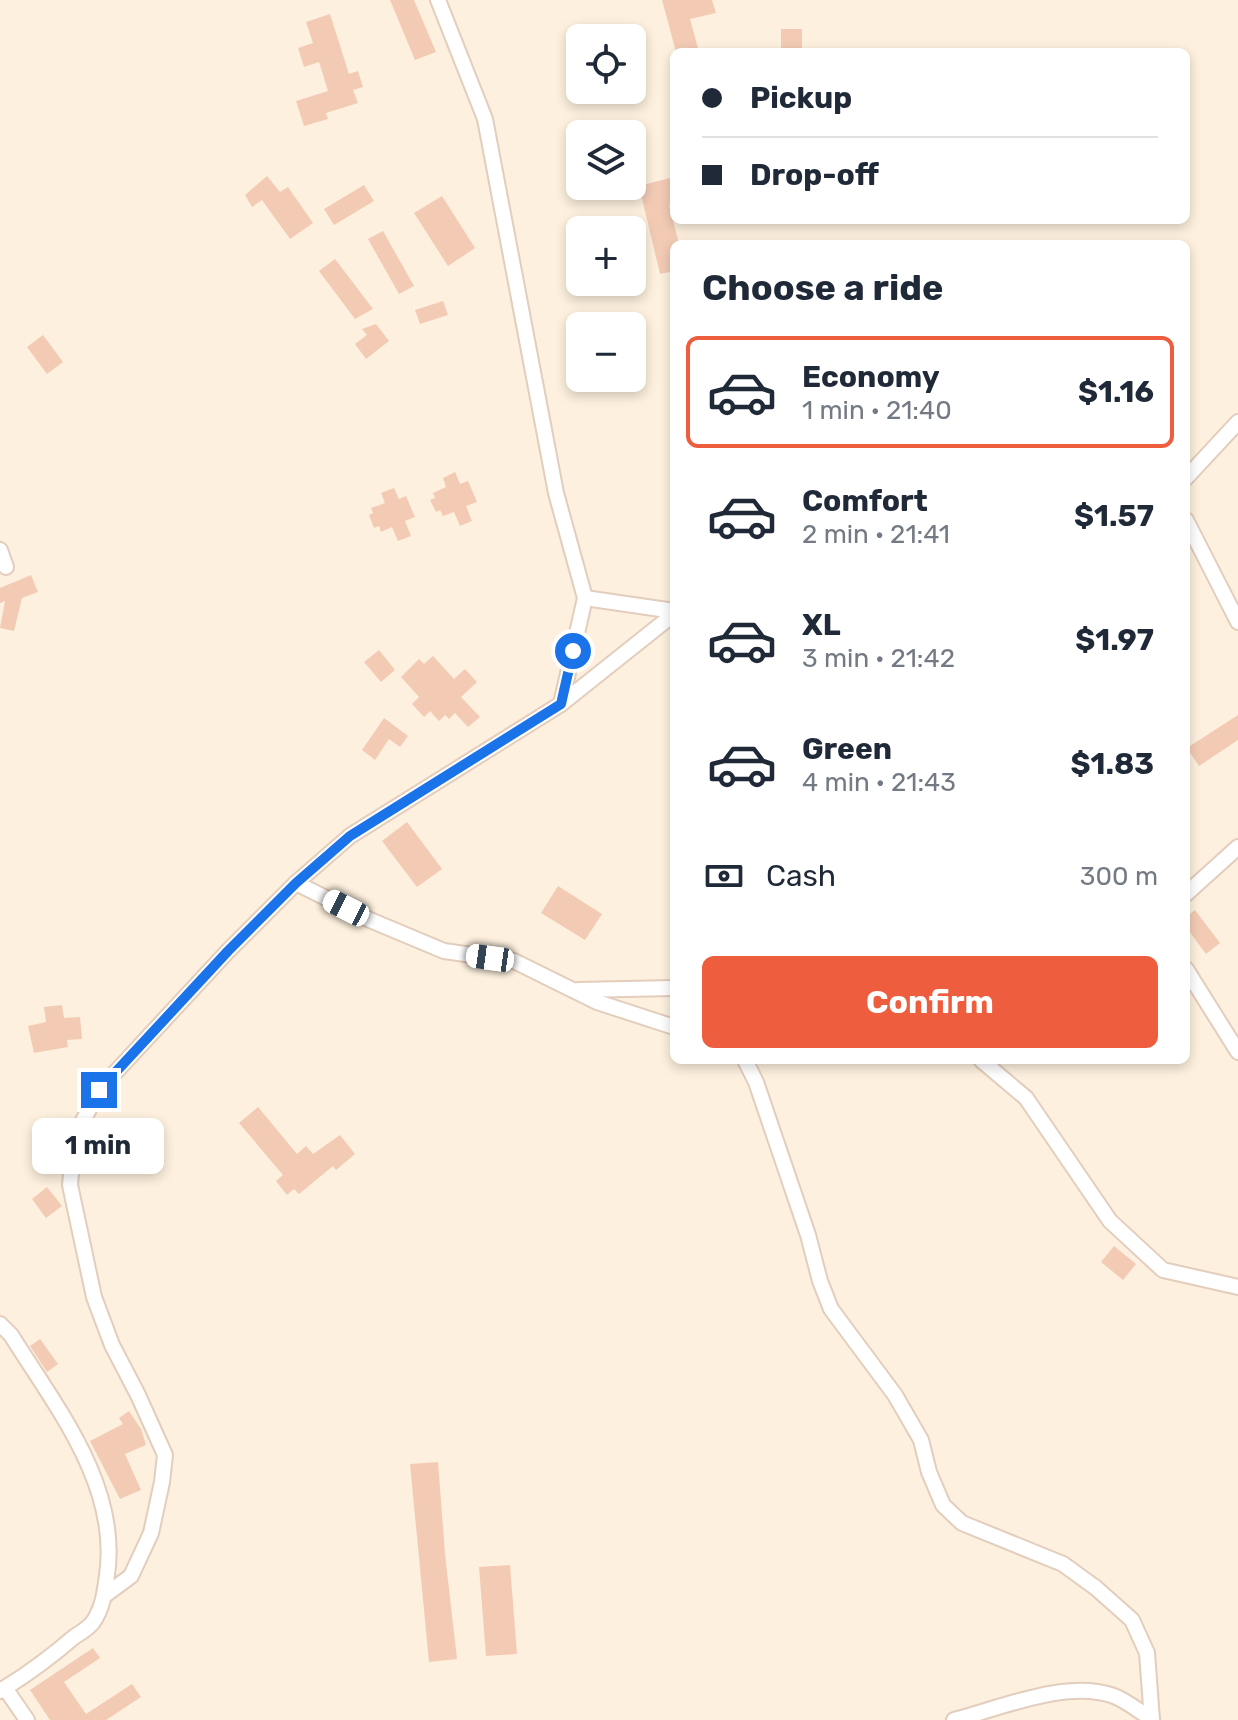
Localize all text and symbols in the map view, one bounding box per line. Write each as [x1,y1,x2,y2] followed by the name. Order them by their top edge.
[566,24,646,392] map controls
[566,24,646,104] button: locate
[750,80,852,116] text: Pickup
[566,120,646,200] button: layers
[750,157,879,193] text: Drop-off
[566,216,646,296] button: +
[702,266,943,309] text: Choose a ride
[566,312,646,392] button: −
[706,356,778,428] icon: car
[802,359,940,395] text: Economy
[1078,374,1154,410] text: $1.16
[802,395,952,426] text: 1 min · 21:40
[706,480,778,552] icon: car
[802,483,928,519] text: Comfort
[1074,498,1154,534] text: $1.57
[802,519,950,550] text: 2 min · 21:41
[706,604,778,676] icon: car
[802,607,841,643] text: XL
[1075,622,1154,658] text: $1.97
[555,633,591,669] route start
[802,643,955,674] text: 3 min · 21:42
[706,728,778,800] icon: car
[802,731,892,767] text: Green
[1071,746,1154,782] text: $1.83
[802,767,956,798] text: 4 min · 21:43
[702,854,746,898] icon: cash
[766,858,836,894] text: Cash
[1080,861,1158,892] text: 300 m
[319,886,373,930] car
[465,943,515,973] car
[702,956,1158,1048] button: Confirm
[81,1072,117,1108] route end
[33,1118,165,1174] callout: 1 min
[65,1130,131,1161] text: 1 min

